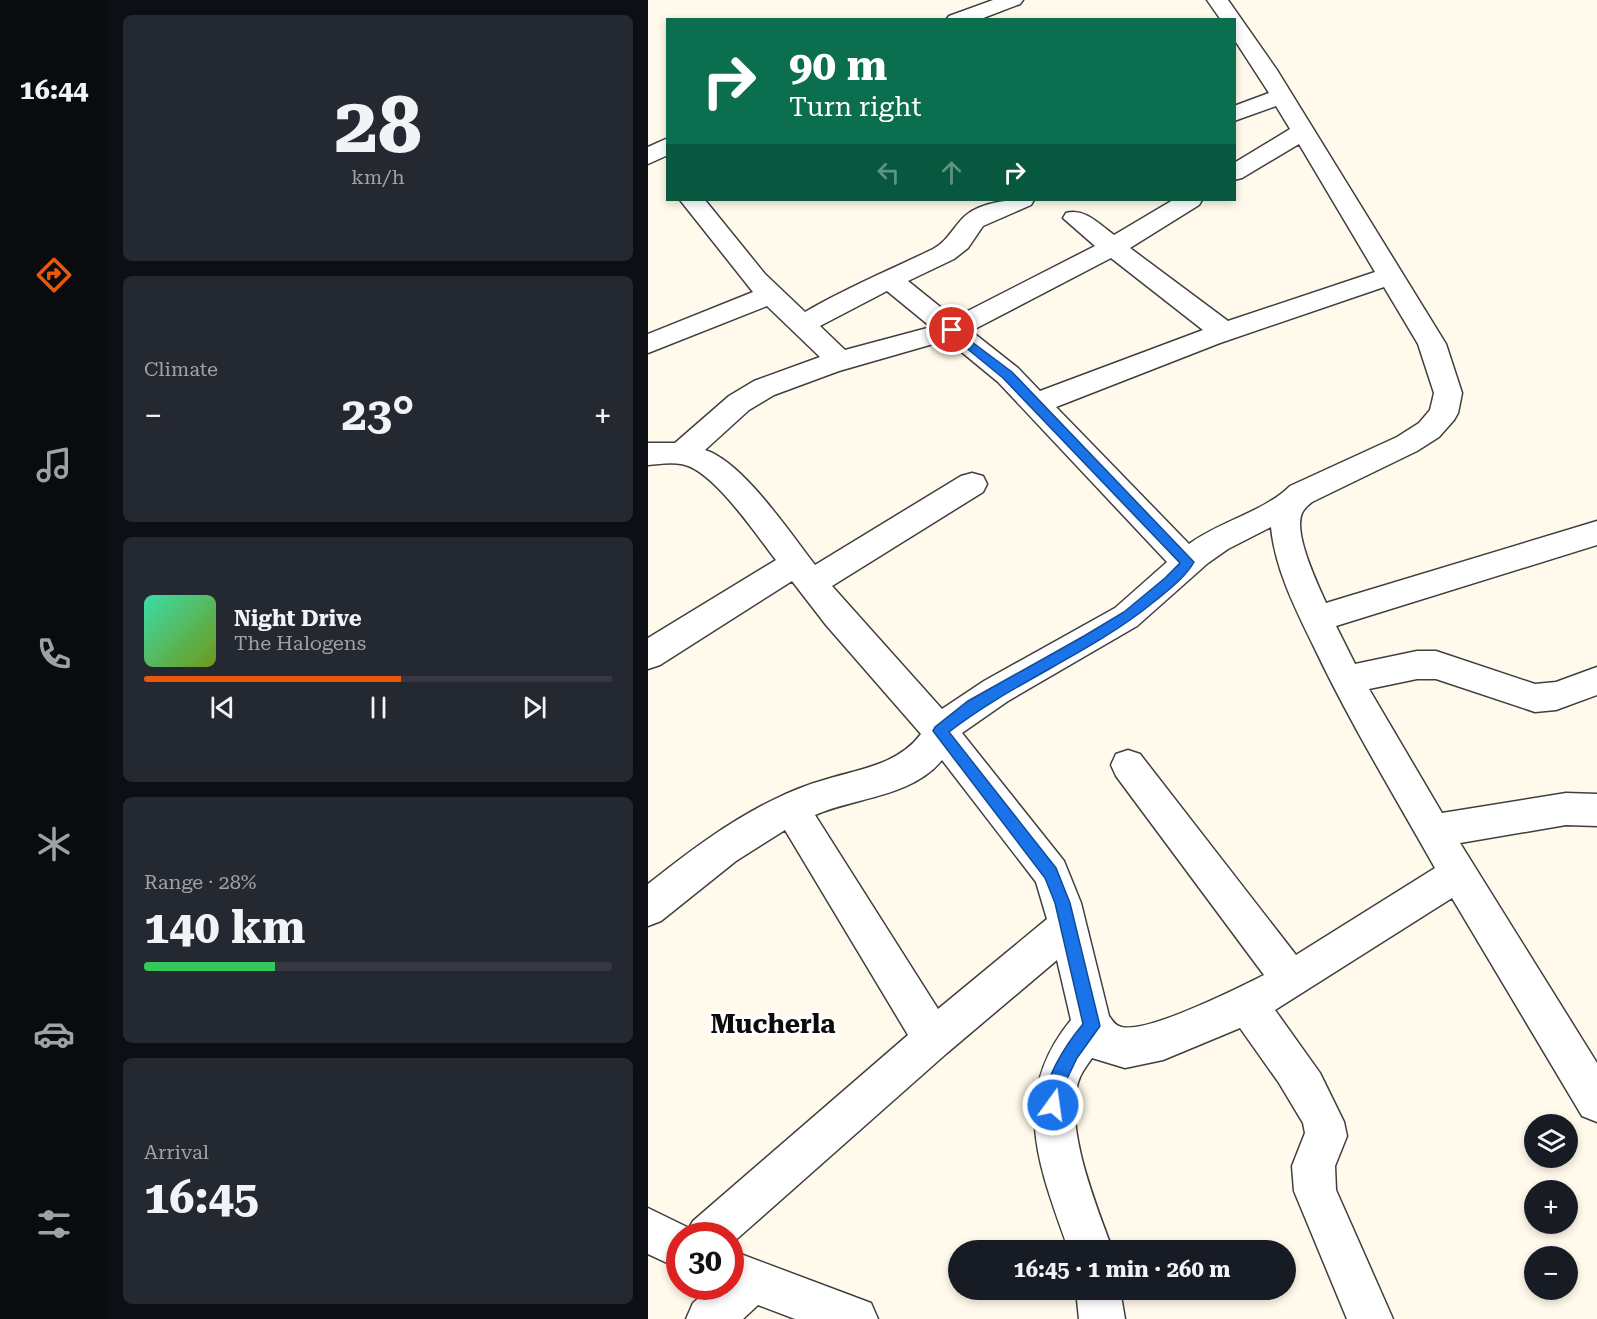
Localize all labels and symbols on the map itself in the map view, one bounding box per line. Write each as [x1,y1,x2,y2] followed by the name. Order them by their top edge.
[926,304,977,355] pin
[710,1009,836,1039] district label: Mucherla
[1021,1073,1085,1137] position arrow
[666,1222,744,1300] speed limit sign: 30

